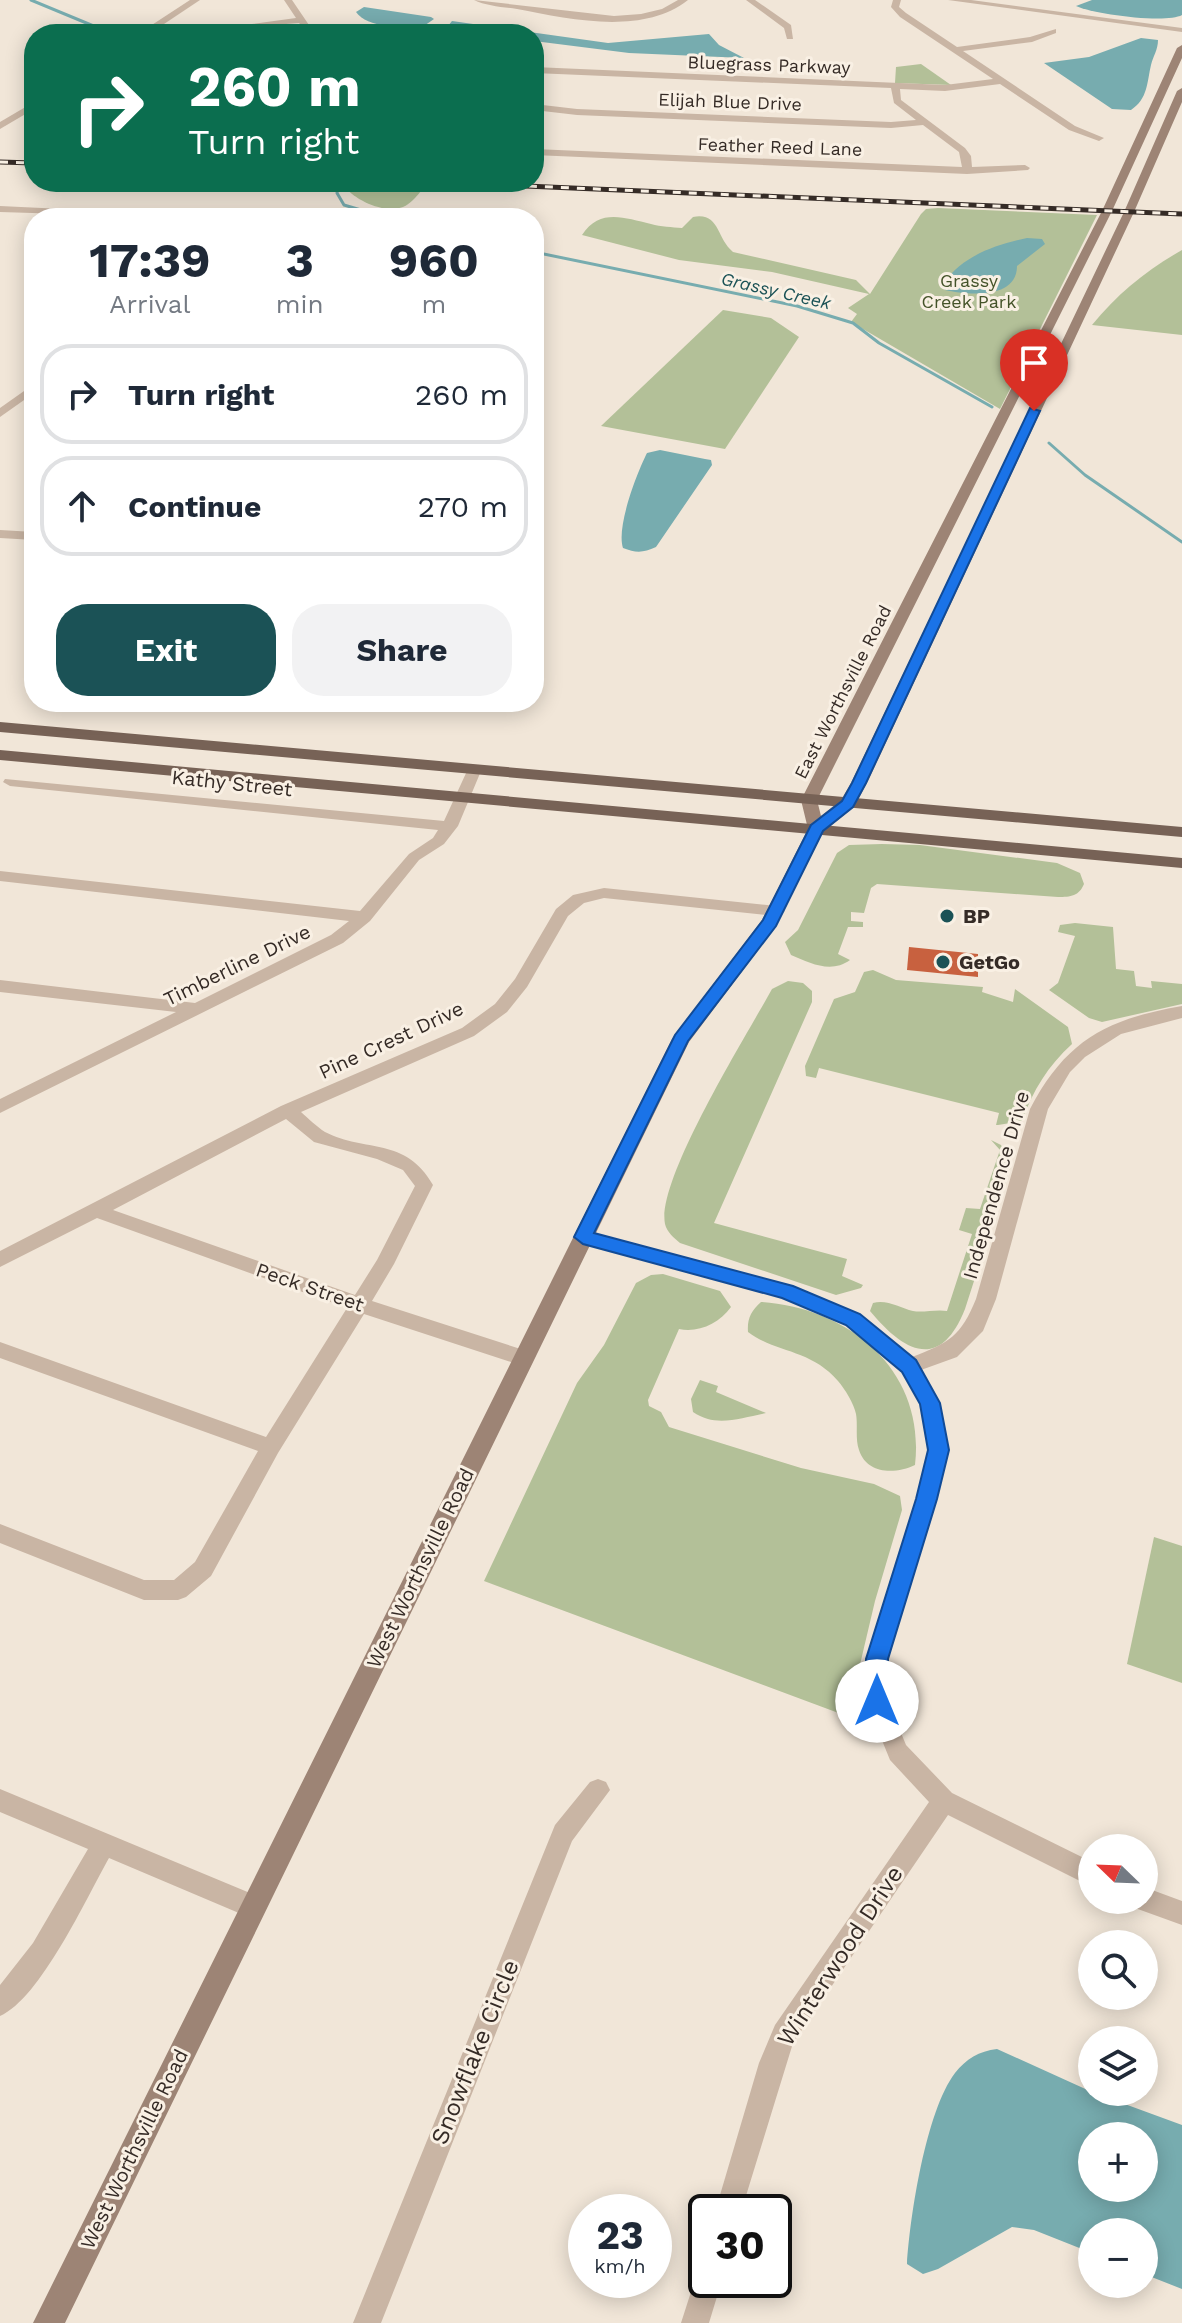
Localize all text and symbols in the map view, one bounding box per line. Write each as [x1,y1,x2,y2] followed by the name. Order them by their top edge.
[687,51,852,78] street label: Bluegrass Parkway
[188,54,361,120] text: 260 m
[56,56,160,160] icon: right
[658,88,802,115] street label: Elijah Blue Drive
[188,121,359,163] text: Turn right
[697,133,863,160] street label: Feather Reed Lane
[89,232,211,289] text: 17:39
[285,232,314,289] text: 3
[389,232,479,289] text: 960
[719,268,834,314] water label: Grassy Creek
[922,270,1016,312] park label: Grassy Creek Park
[109,289,190,319] text: Arrival
[276,289,324,319] text: min
[421,289,446,319] text: m
[1000,329,1068,411] pin
[1012,341,1056,385] icon: arrive
[60,372,104,416] icon: right
[128,377,274,412] text: Turn right
[415,377,508,412] text: 260 m
[60,484,104,528] icon: ahead
[128,489,261,524] text: Continue
[417,489,508,524] text: 270 m
[790,601,896,782] street label: East Worthsville Road
[56,604,276,696] button: Exit
[292,604,512,696] button: Share
[171,765,294,801] street label: Kathy Street
[963,904,990,928] place label: BP
[938,907,956,925] marker: BP
[160,919,314,1011] street label: Timberline Drive
[959,950,1020,974] place label: GetGo
[934,953,952,971] marker: GetGo
[315,996,467,1084] street label: Pine Crest Drive
[958,1088,1034,1282] street label: Independence Drive
[253,1257,368,1317] street label: Peck Street
[361,1464,479,1672] street label: West Worthsville Road
[835,1659,919,1743] position arrow
[1078,1834,1158,1914] north arrow
[1078,1834,1158,2298] map controls
[771,1861,909,2051] street label: Winterwood Drive
[1078,1930,1158,2010] button: search
[425,1956,525,2148] street label: Snowflake Circle
[1078,2026,1158,2106] button: layers
[75,2045,193,2253] street label: West Worthsville Road
[1078,2122,1158,2202] button: +
[688,2194,792,2298] speed limit sign: 30
[596,2212,644,2259] text: 23
[1078,2218,1158,2298] button: −
[594,2254,646,2278] text: km/h

